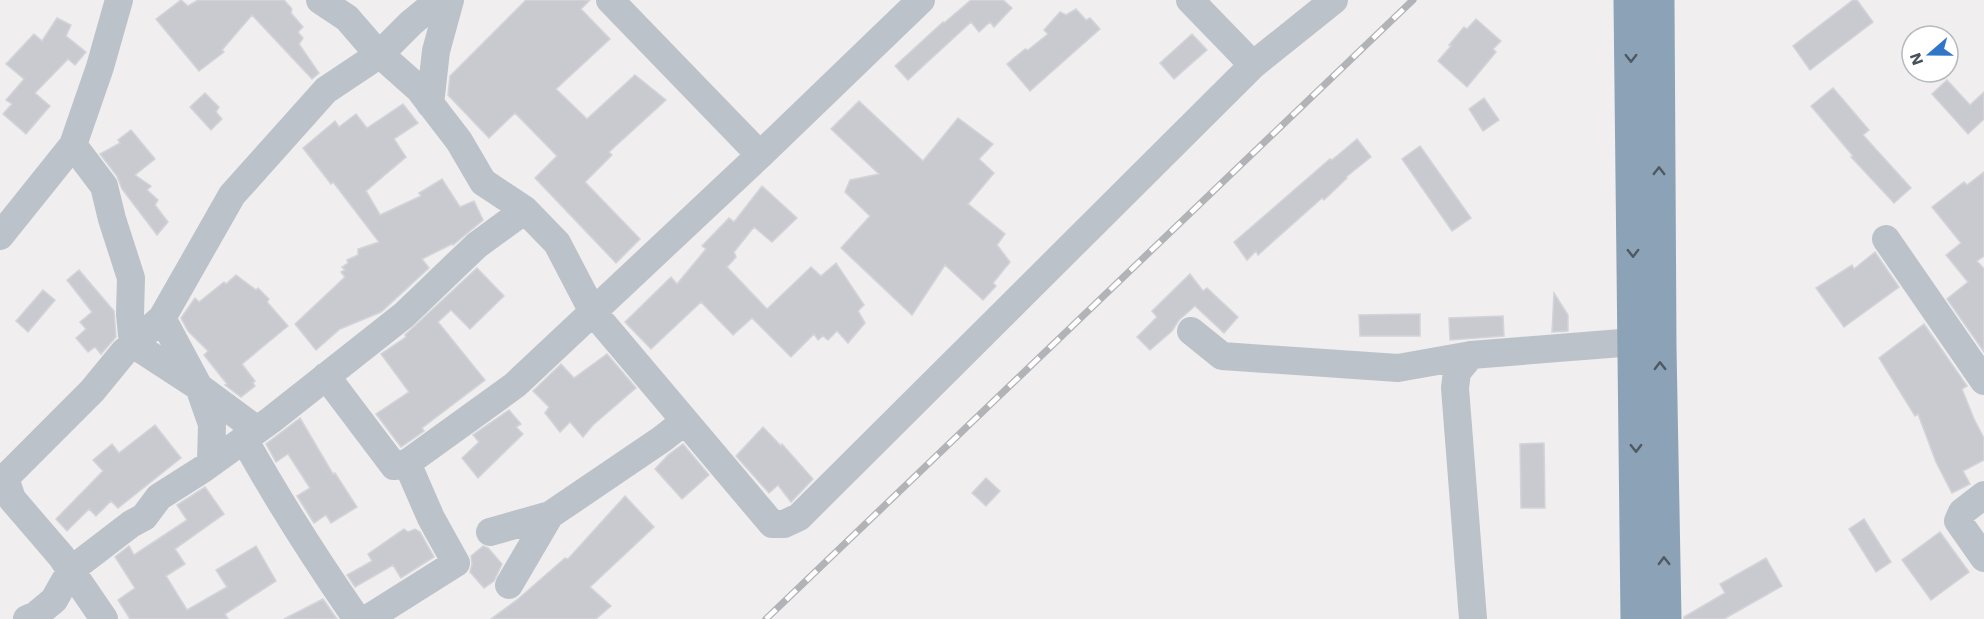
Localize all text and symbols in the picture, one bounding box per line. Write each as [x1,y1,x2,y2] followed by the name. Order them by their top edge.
[1900,24,1960,84] north arrow
[1905,50,1927,68] text: N
[1625,54,1637,63] one-way arrow
[1653,166,1665,175] one-way arrow
[1626,249,1639,258] one-way arrow
[1654,361,1666,370] one-way arrow
[1630,444,1642,453] one-way arrow
[1658,556,1670,565] one-way arrow

